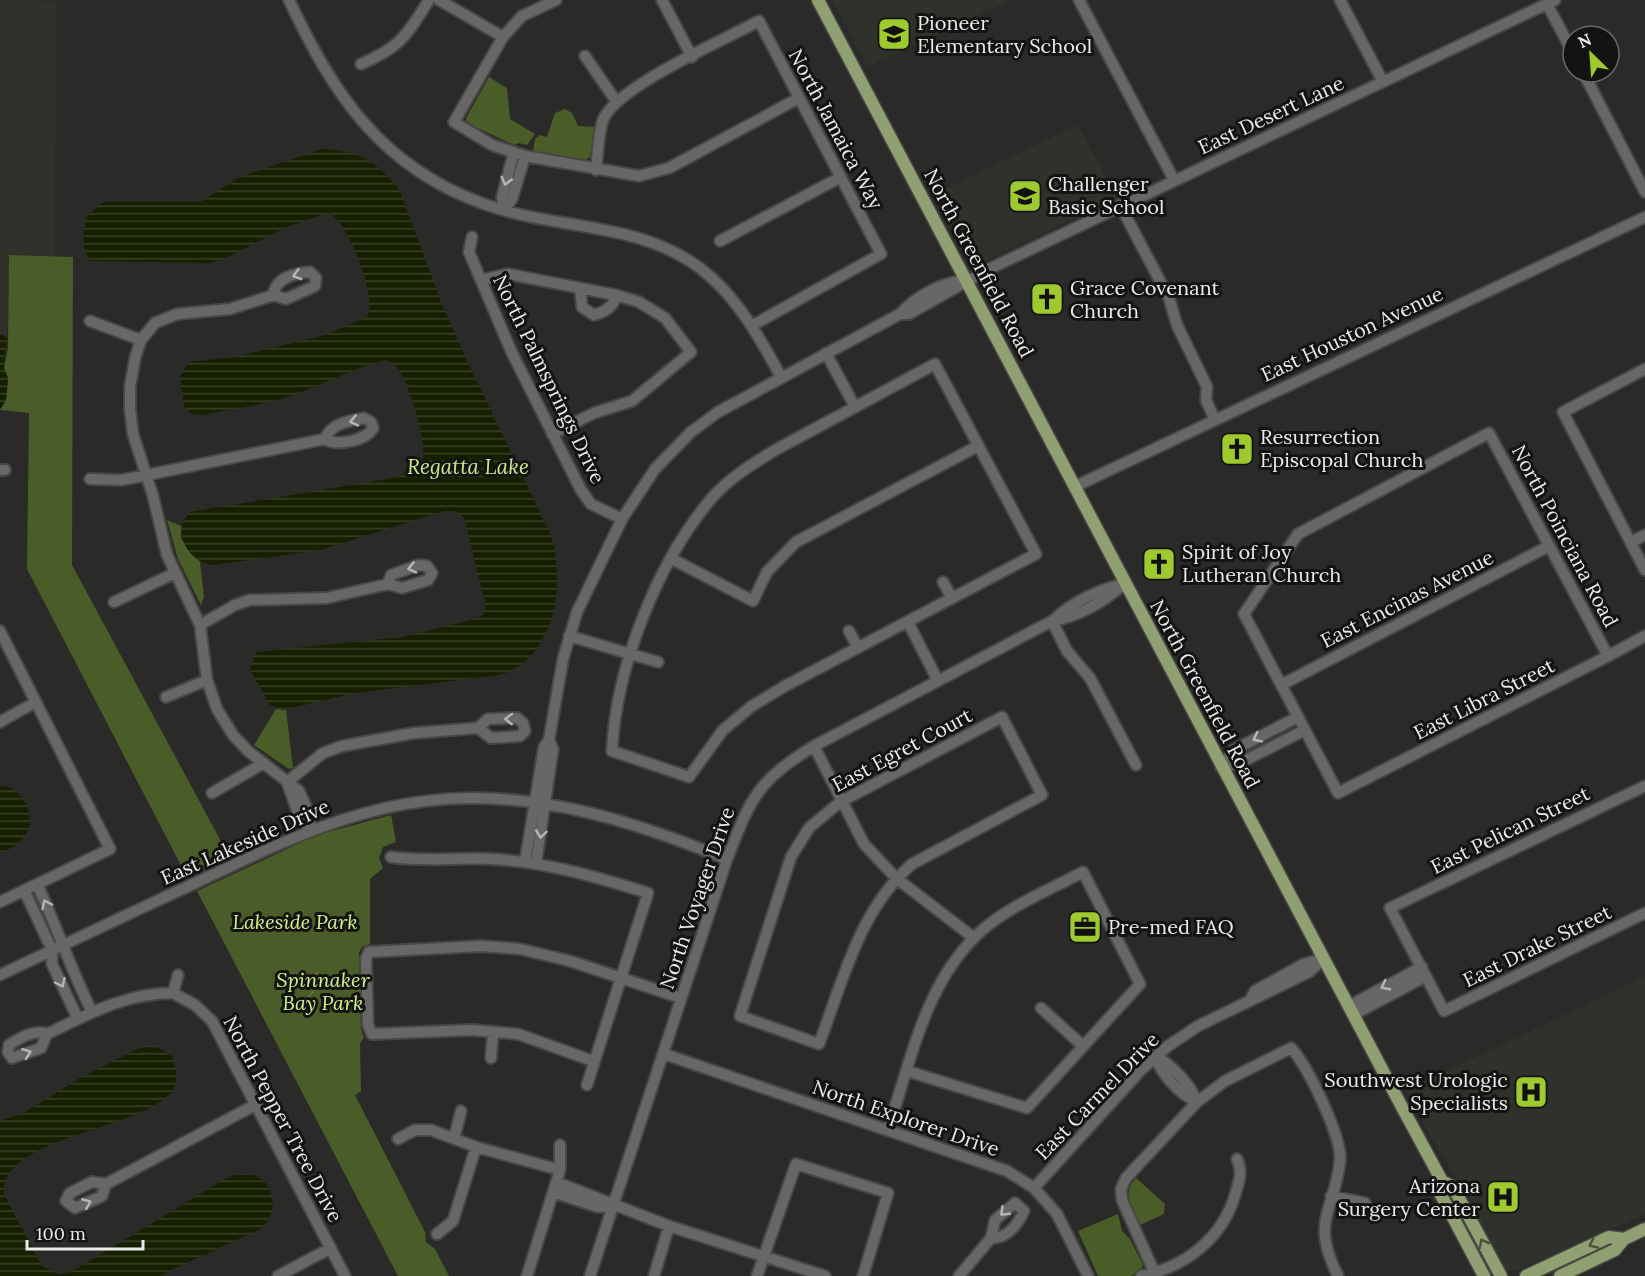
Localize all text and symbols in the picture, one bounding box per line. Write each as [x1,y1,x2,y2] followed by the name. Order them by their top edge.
[917,10,1092,58] place label: Pioneer Elementary School
[876,16,912,52] school or university icon: Pioneer Elementary School
[1561,24,1621,84] north arrow
[1575,29,1594,52] text: N
[784,44,889,214] street label: North Jamaica Way
[1194,70,1348,159] street label: East Desert Lane
[919,164,1040,362] street label: North Greenfield Road
[1048,171,1164,219] place label: Challenger Basic School
[501,176,514,186] one-way arrow
[1007,178,1043,214] school or university icon: Challenger Basic School
[292,268,303,280] one-way arrow
[488,270,611,487] street label: North Palmsprings Drive
[1070,275,1220,323] place label: Grace Covenant Church
[1257,280,1447,387] street label: East Houston Avenue
[1029,281,1065,317] church icon: Grace Covenant Church
[349,413,359,426] one-way arrow
[1260,424,1423,472] place label: Resurrection Episcopal Church
[1219,431,1255,467] church icon: Resurrection Episcopal Church
[1507,440,1624,631] street label: North Poinciana Road
[407,453,529,480] water label: Regatta Lake
[1182,539,1341,587] place label: Spirit of Joy Lutheran Church
[1316,544,1498,653] street label: East Encinas Avenue
[1141,546,1177,582] church icon: Spirit of Joy Lutheran Church
[408,561,418,574] one-way arrow
[1145,595,1266,793] street label: North Greenfield Road
[1409,652,1559,745] street label: East Libra Street
[828,702,976,797] street label: East Egret Court
[504,713,513,726] one-way arrow
[1252,731,1263,743] one-way arrow
[1426,780,1594,879] street label: East Pelican Street
[157,793,333,890] street label: East Lakeside Drive
[654,803,739,992] street label: North Voyager Drive
[535,829,547,838] one-way arrow
[41,899,53,910] one-way arrow
[1458,899,1615,992] street label: East Drake Street
[232,909,358,934] park label: Lakeside Park
[1067,909,1103,945] office icon: Pre-med FAQ
[1108,914,1234,939] place label: Pre-med FAQ
[276,967,371,1015] park label: Spinnaker Bay Park
[54,976,66,987] one-way arrow
[1381,979,1391,990] one-way arrow
[218,1011,348,1226] street label: North Pepper Tree Drive
[1029,1027,1164,1165] street label: East Carmel Drive
[21,1048,32,1061] one-way arrow
[1324,1067,1508,1115] place label: Southwest Urologic Specialists
[809,1074,1003,1161] street label: North Explorer Drive
[1513,1074,1549,1110] hospital icon: Southwest Urologic Specialists
[1338,1173,1480,1221] place label: Arizona Surgery Center
[1485,1179,1521,1215] hospital icon: Arizona Surgery Center
[80,1198,91,1210] one-way arrow
[1000,1204,1011,1215] one-way arrow
[27,1213,142,1251] scale bar
[36,1222,86,1245] text: 100 m
[1589,1236,1600,1248] one-way arrow
[1479,1239,1490,1250] one-way arrow

